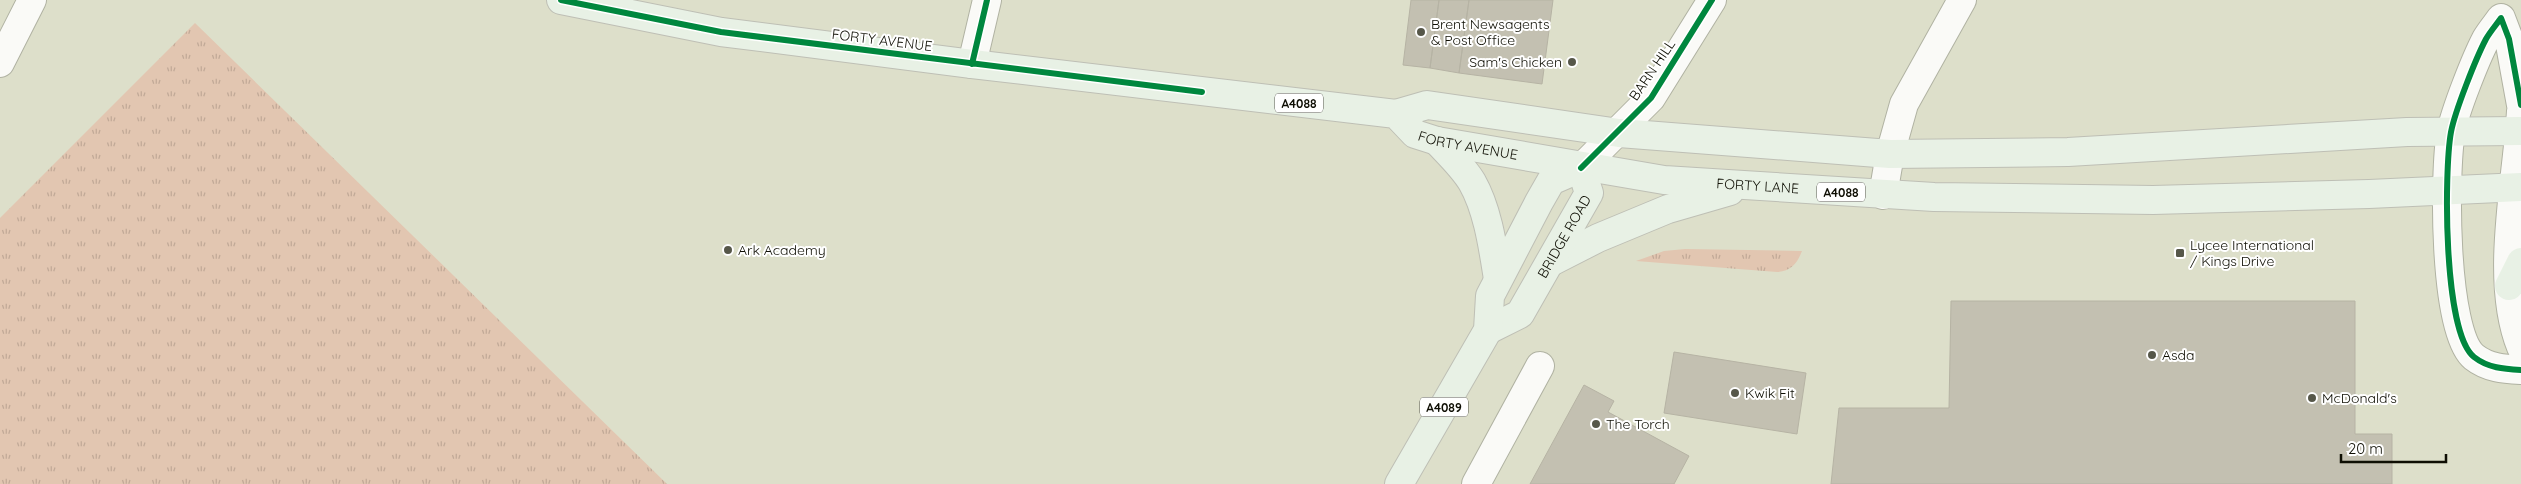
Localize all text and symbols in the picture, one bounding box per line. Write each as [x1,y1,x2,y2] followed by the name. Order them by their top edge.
[1431,15,1550,49] place label: Brent Newsagents & Post Office
[831,25,933,55] street label: FORTY AVENUE
[1415,26,1427,38] marker: Brent Newsagents & Post Office
[1625,35,1679,104] street label: BARN HILL
[1469,53,1562,71] place label: Sam's Chicken
[1566,56,1578,68] marker: Sam's Chicken
[1275,94,1323,112] road number: A4088
[1416,127,1519,164] street label: FORTY AVENUE
[1716,174,1800,197] street label: FORTY LANE
[1817,182,1865,202] road number: A4088
[1533,192,1595,281] street label: BRIDGE ROAD
[2190,236,2314,270] place label: Lycee International / Kings Drive
[738,241,826,259] place label: Ark Academy
[722,244,734,256] marker: Ark Academy
[2174,247,2186,259] marker: Lycee International / Kings Drive
[2162,346,2195,364] place label: Asda
[2146,349,2158,361] marker: Asda
[1745,384,1795,402] place label: Kwik Fit
[1729,387,1741,399] marker: Kwik Fit
[2322,389,2397,407] place label: McDonald's
[2306,392,2318,404] marker: McDonald's
[1420,398,1468,417] road number: A4089
[1606,415,1670,433] place label: The Torch
[1590,418,1602,430] marker: The Torch
[2341,432,2446,464] scale bar
[2348,439,2383,458] text: 20 m

